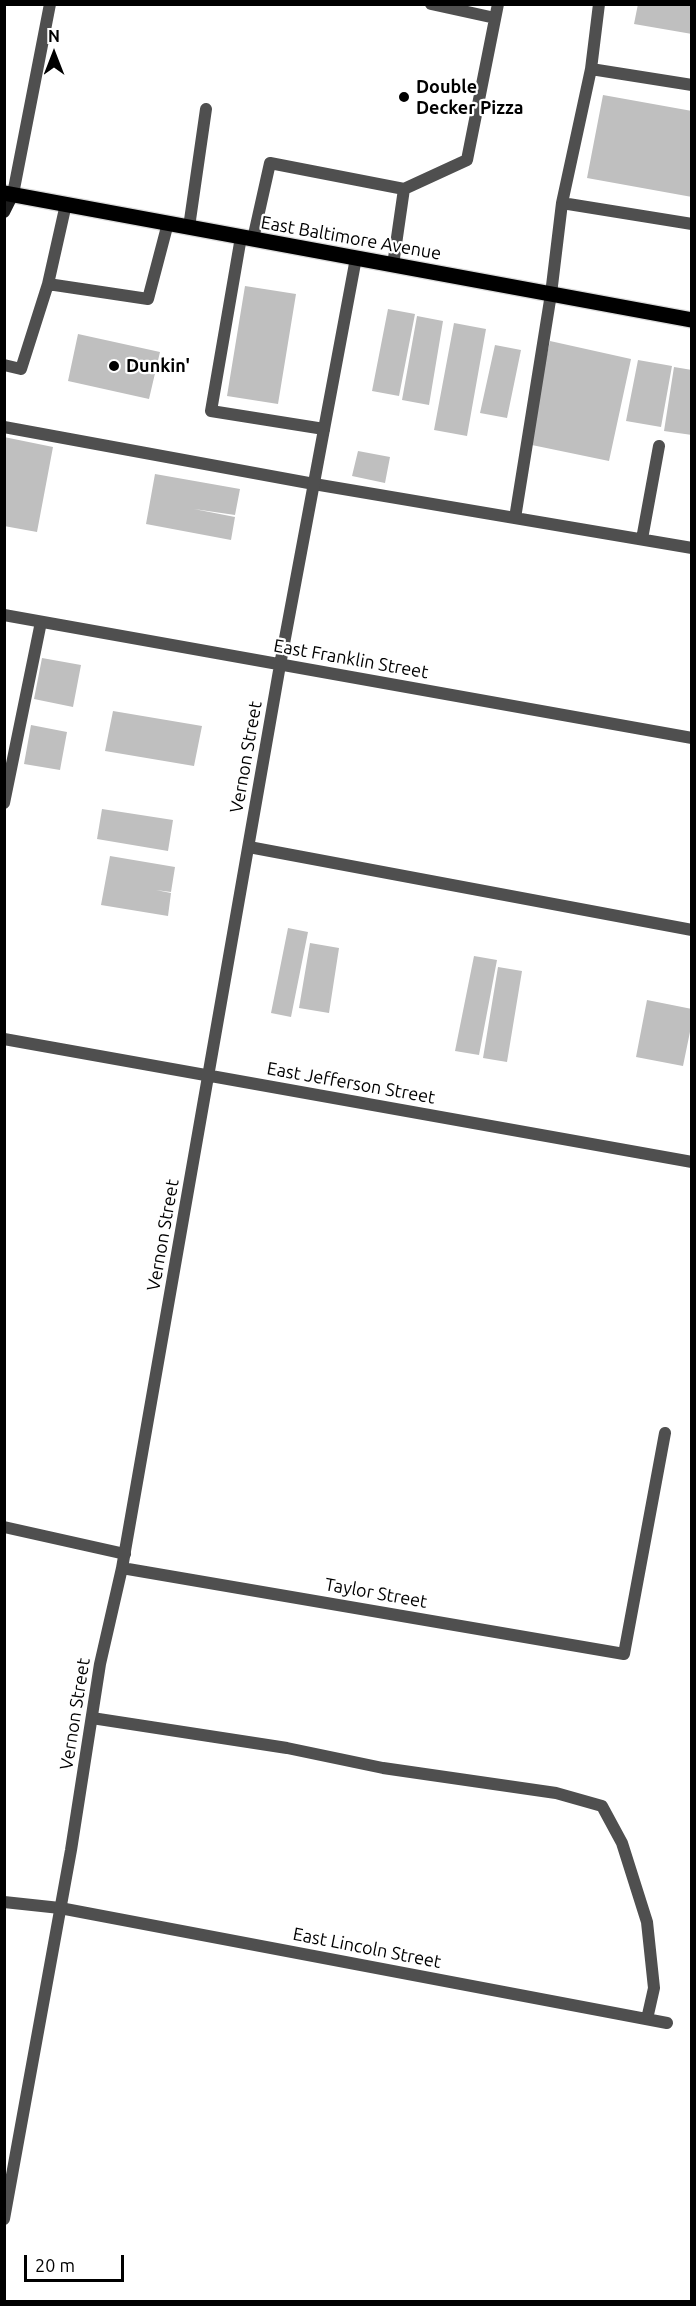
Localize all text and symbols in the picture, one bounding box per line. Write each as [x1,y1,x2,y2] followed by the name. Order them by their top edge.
[24,24,84,84] north arrow
[48,27,60,45] text: N
[416,76,523,118] place label: Double Decker Pizza
[397,90,411,104] marker: Double Decker Pizza
[259,211,443,265] street label: East Baltimore Avenue
[126,355,190,377] place label: Dunkin'
[107,359,121,373] marker: Dunkin'
[272,635,430,683] street label: East Franklin Street
[226,699,266,815] street label: Vernon Street
[265,1058,437,1108] street label: East Jefferson Street
[143,1177,183,1293] street label: Vernon Street
[323,1573,429,1613] street label: Taylor Street
[55,1657,95,1771] street label: Vernon Street
[291,1923,443,1973] street label: East Lincoln Street
[27,2243,128,2281] scale bar
[35,2255,75,2275] text: 20 m

